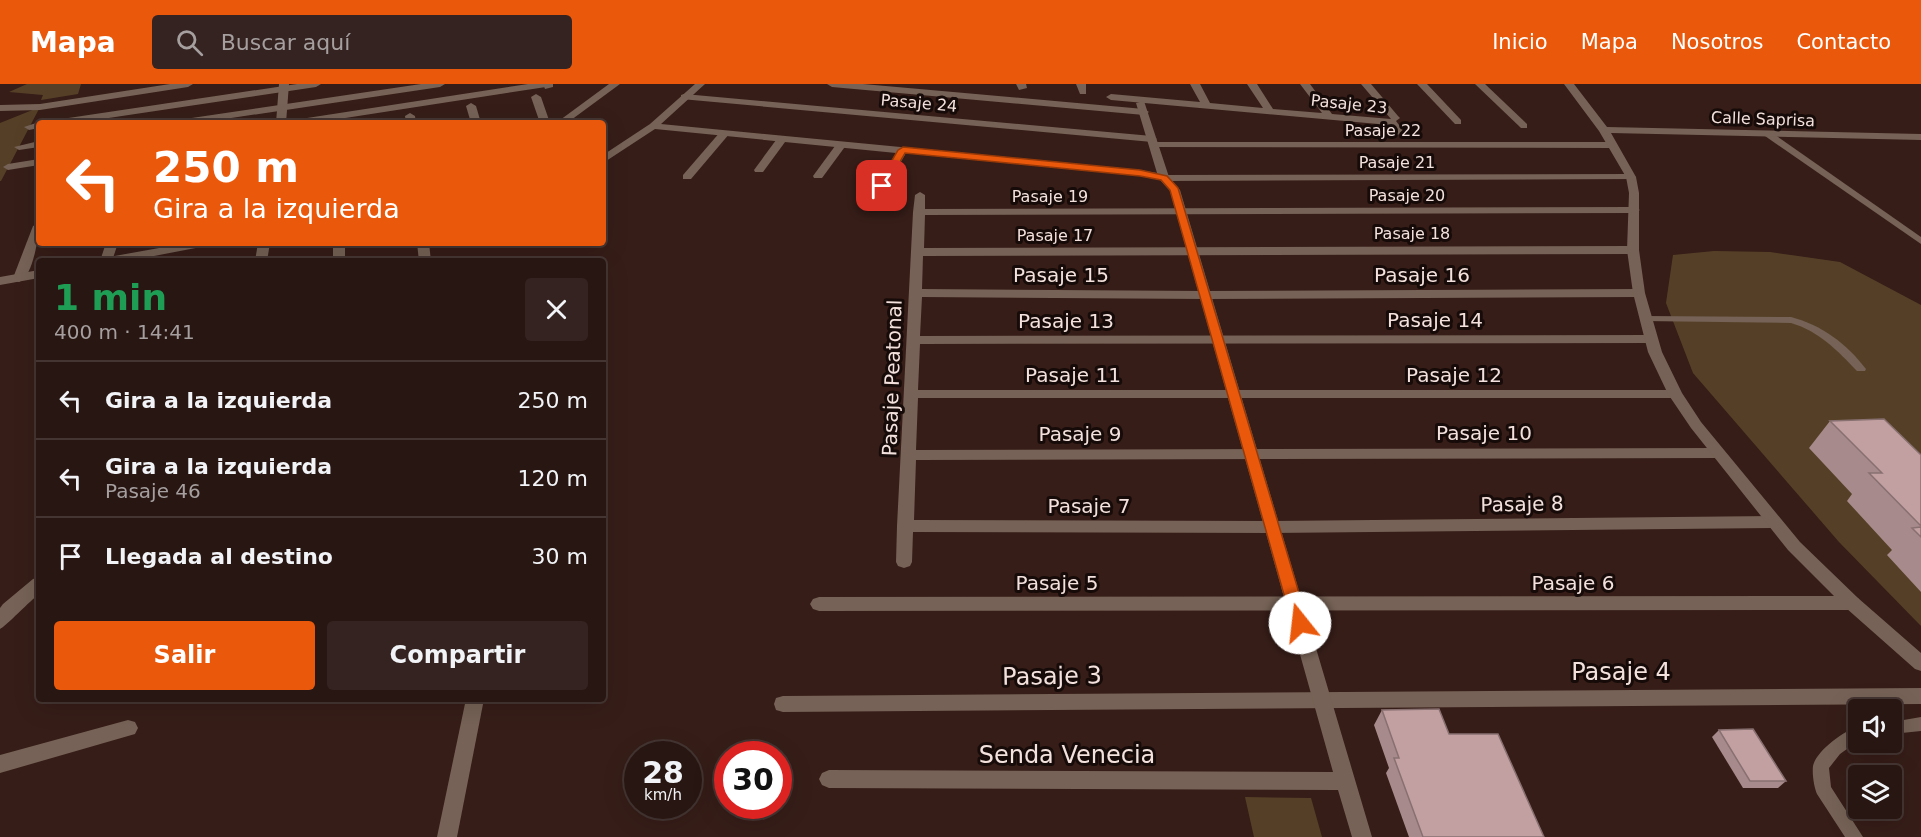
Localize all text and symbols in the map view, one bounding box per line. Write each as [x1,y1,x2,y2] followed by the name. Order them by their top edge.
[152,15,572,69] search box
[30,26,116,59] text: Mapa
[173,26,206,59] icon: search
[221,30,350,55] text: Buscar aquí
[1492,30,1548,54] text: Inicio
[1581,30,1638,54] text: Mapa
[1671,30,1763,54] text: Nosotros
[1796,30,1891,54] text: Contacto
[880,90,958,116] street label: Pasaje 24
[1310,91,1388,117] street label: Pasaje 23
[1711,108,1815,130] street label: Calle Saprisa
[1345,121,1421,140] street label: Pasaje 22
[153,143,299,192] text: 250 m
[54,144,132,222] icon: left
[1359,153,1435,172] street label: Pasaje 21
[856,160,907,211] pin
[865,169,898,202] icon: arrive
[1369,186,1445,205] street label: Pasaje 20
[1012,187,1088,206] street label: Pasaje 19
[153,193,400,224] text: Gira a la izquierda
[1374,224,1450,243] street label: Pasaje 18
[1017,226,1093,245] street label: Pasaje 17
[1013,263,1109,287] street label: Pasaje 15
[1374,263,1470,287] street label: Pasaje 16
[54,277,167,318] text: 1 min
[525,278,588,341] button: close
[877,299,907,457] street label: Pasaje Peatonal
[1387,308,1483,332] street label: Pasaje 14
[1018,309,1114,333] street label: Pasaje 13
[54,320,195,344] text: 400 m · 14:41
[1025,363,1121,387] street label: Pasaje 11
[1406,363,1502,387] street label: Pasaje 12
[54,384,87,417] icon: left
[105,388,332,413] text: Gira a la izquierda
[518,388,588,413] text: 250 m
[1436,421,1532,445] street label: Pasaje 10
[1038,422,1122,446] street label: Pasaje 9
[105,454,332,479] text: Gira a la izquierda
[54,462,87,495] icon: left
[518,466,588,491] text: 120 m
[105,479,201,503] text: Pasaje 46
[1480,491,1564,517] street label: Pasaje 8
[1047,494,1131,518] street label: Pasaje 7
[54,540,87,573] icon: arrive
[105,544,333,569] text: Llegada al destino
[532,544,588,569] text: 30 m
[1015,571,1099,595] street label: Pasaje 5
[1531,571,1615,595] street label: Pasaje 6
[1268,591,1332,655] position arrow
[54,621,315,690] button: Salir
[327,621,588,690] button: Compartir
[1571,658,1671,686] street label: Pasaje 4
[1002,661,1102,691] street label: Pasaje 3
[1848,699,1902,819] map controls
[1848,699,1902,753] button: sound
[714,741,792,819] speed limit sign: 30
[979,741,1155,769] street label: Senda Venecia
[642,755,684,790] text: 28
[1848,765,1902,819] button: layers
[644,786,682,804] text: km/h

